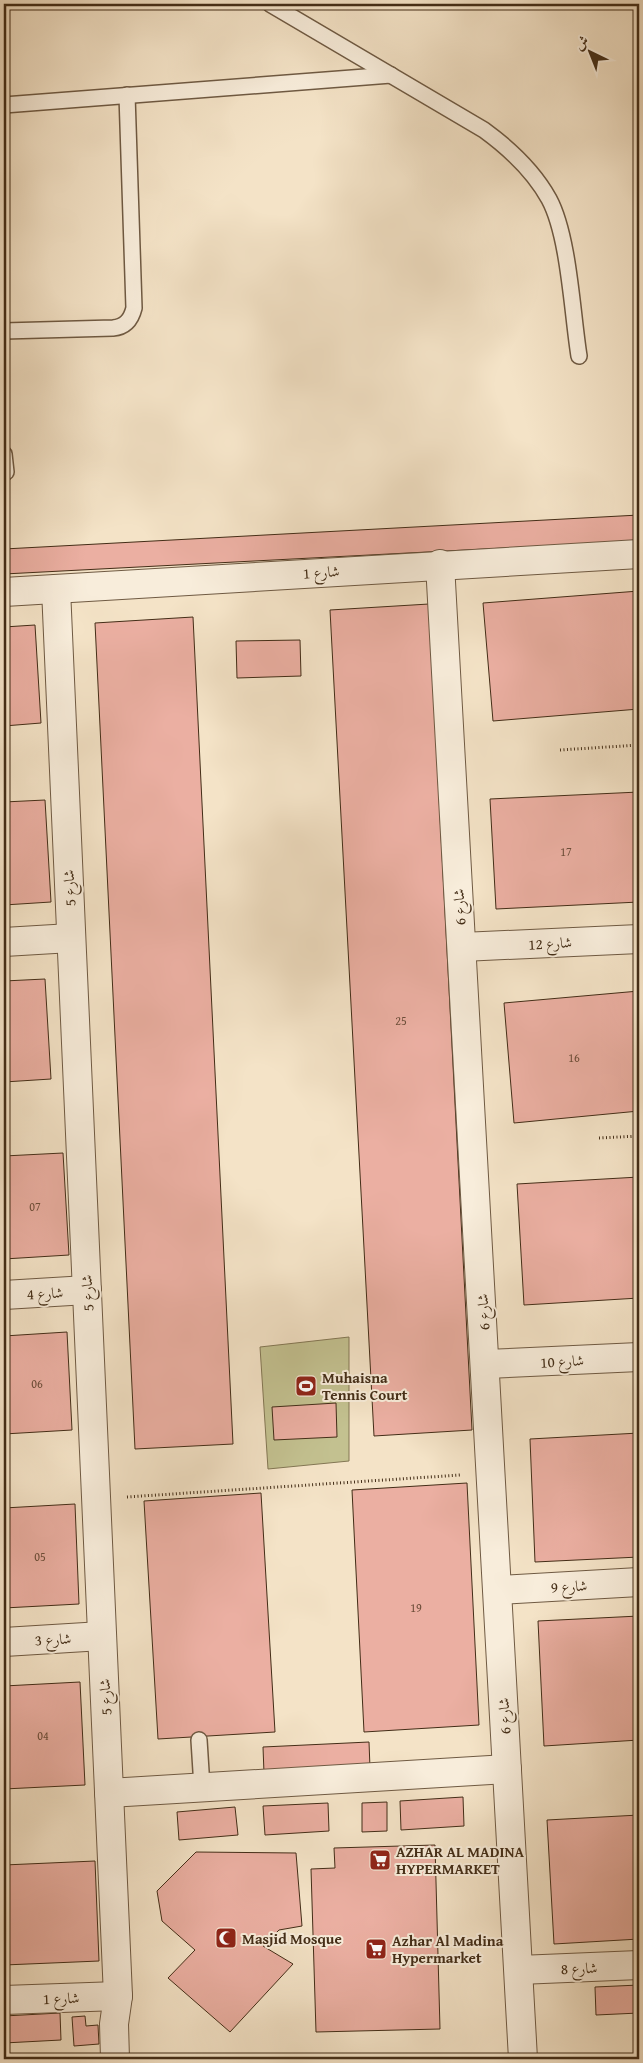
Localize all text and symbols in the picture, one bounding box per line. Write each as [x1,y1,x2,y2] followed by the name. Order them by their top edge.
[566,28,616,78] north arrow
[569,30,593,55] text: ش
[302,560,340,587] street label: شارع 1
[560,843,572,860] house number: 17
[58,869,83,907] street label: شارع 5
[448,888,473,926] street label: شارع 6
[528,931,573,958] street label: شارع 12
[395,1012,407,1029] house number: 25
[568,1049,580,1066] house number: 16
[29,1198,41,1215] house number: 07
[76,1274,101,1312] street label: شارع 5
[26,1282,64,1307] street label: شارع 4
[472,1293,497,1331] street label: شارع 6
[540,1349,585,1376] street label: شارع 10
[322,1367,408,1405] place label: Muhaisna Tennis Court
[294,1374,318,1398] sports icon: Muhaisna Tennis Court
[31,1375,43,1392] house number: 06
[34,1548,46,1565] house number: 05
[550,1575,588,1600] street label: شارع 9
[410,1599,422,1616] house number: 19
[34,1628,72,1653] street label: شارع 3
[94,1678,119,1716] street label: شارع 5
[493,1697,518,1735] street label: شارع 6
[37,1727,49,1744] house number: 04
[396,1841,524,1879] place label: AZHAR AL MADINA HYPERMARKET
[368,1848,392,1872] supermarket icon: AZHAR AL MADINA HYPERMARKET
[214,1926,238,1950] mosque icon: Masjid Mosque
[242,1928,342,1949] place label: Masjid Mosque
[392,1930,504,1968] place label: Azhar Al Madina Hypermarket
[364,1937,388,1961] supermarket icon: Azhar Al Madina Hypermarket
[560,1957,598,1982] street label: شارع 8
[42,1987,80,2012] street label: شارع 1

